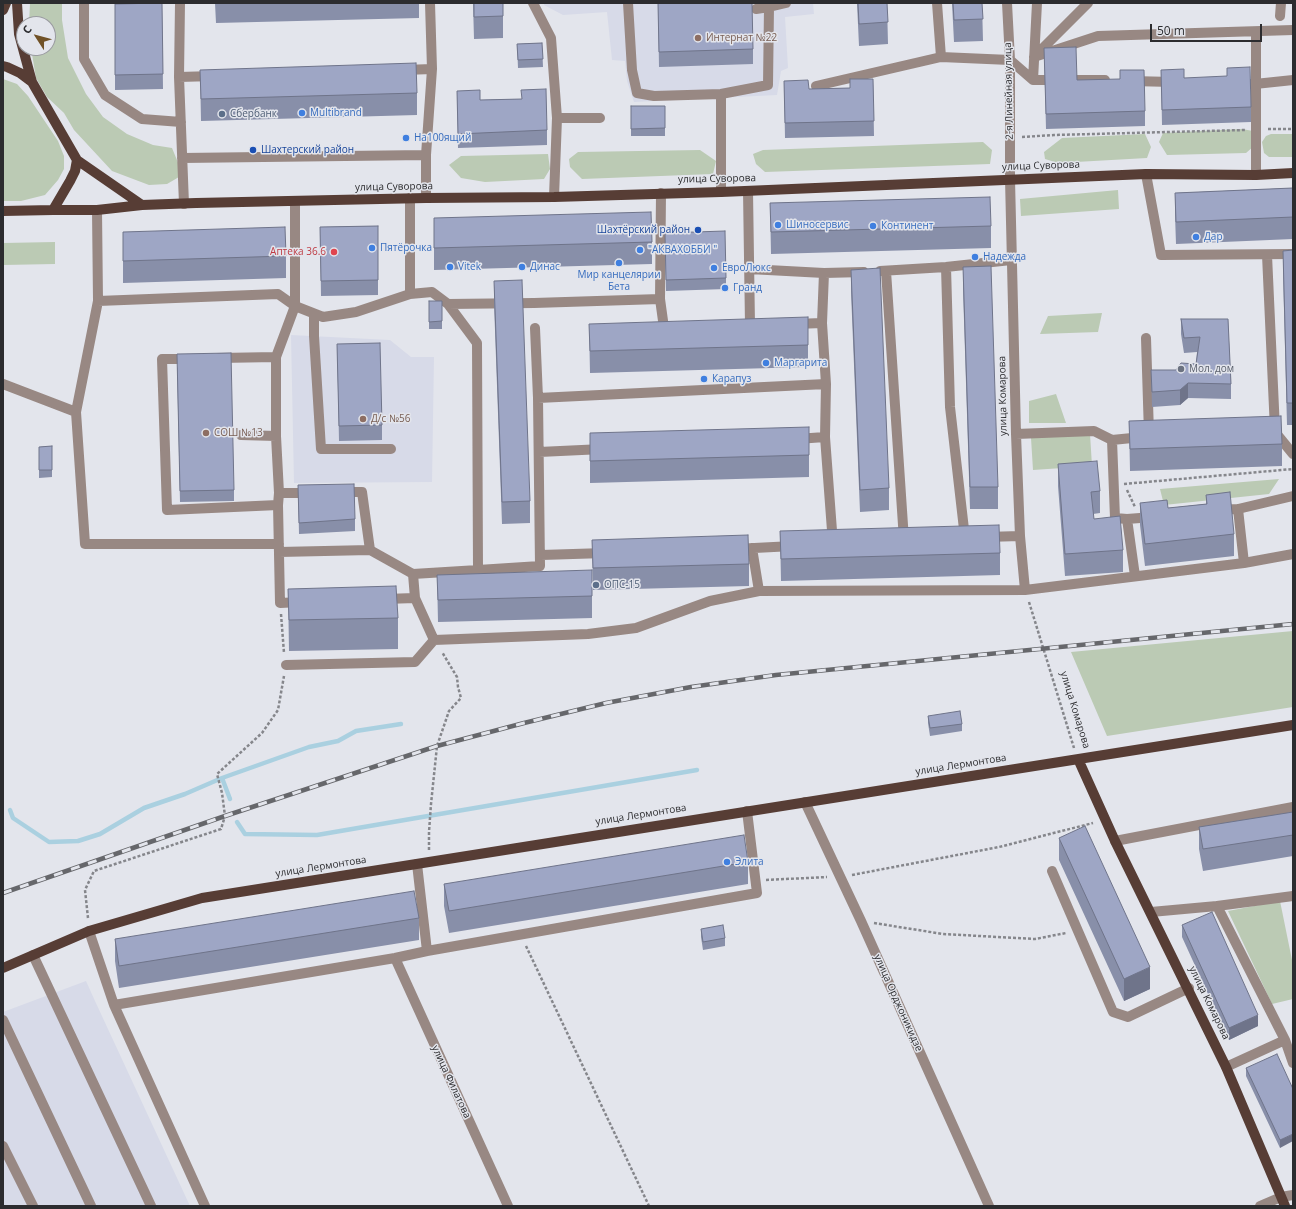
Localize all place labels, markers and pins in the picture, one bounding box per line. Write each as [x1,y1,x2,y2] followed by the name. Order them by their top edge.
[706,32,777,44] place label: Интернат №22
[693,33,703,43] marker: Интернат №22
[310,107,362,119] place label: Multibrand
[230,108,277,120] place label: Сбербанк
[297,108,307,118] marker: Multibrand
[217,109,227,119] marker: Сбербанк
[414,132,471,144] place label: На100ящий
[401,133,411,143] marker: На100ящий
[261,144,354,156] place label: Шахтерский район
[248,145,258,155] marker: Шахтерский район
[786,219,848,231] place label: Шиносервис
[773,220,783,230] marker: Шиносервис
[881,220,933,232] place label: Континент
[868,221,878,231] marker: Континент
[597,224,690,236] place label: Шахтёрский район
[693,225,703,235] marker: Шахтёрский район
[1204,231,1223,243] place label: Дар
[1191,232,1201,242] marker: Дар
[380,242,432,254] place label: Пятёрочка
[367,243,377,253] marker: Пятёрочка
[648,244,717,256] place label: "АКВАХОББИ "
[635,245,645,255] marker: "АКВАХОББИ "
[270,246,326,258] place label: Аптека 36.6
[329,247,339,257] marker: Аптека 36.6
[983,251,1026,263] place label: Надежда
[970,252,980,262] marker: Надежда
[614,258,624,268] marker: Мир канцелярии Бета
[458,261,481,273] place label: Vitek
[530,261,560,273] place label: Динас
[445,262,455,272] marker: Vitek
[517,262,527,272] marker: Динас
[722,262,771,274] place label: ЕвроЛюкс
[709,263,719,273] marker: ЕвроЛюкс
[577,269,661,292] place label: Мир канцелярии Бета
[733,282,762,294] place label: Гранд
[720,283,730,293] marker: Гранд
[774,357,827,369] place label: Маргарита
[761,358,771,368] marker: Маргарита
[1189,363,1234,375] place label: Мол. дом
[1176,364,1186,374] marker: Мол. дом
[712,373,751,385] place label: Карапуз
[699,374,709,384] marker: Карапуз
[371,413,411,425] place label: Д/с №56
[358,414,368,424] marker: Д/с №56
[214,427,263,439] place label: СОШ №13
[201,428,211,438] marker: СОШ №13
[604,579,640,591] place label: ОПС-15
[591,580,601,590] marker: ОПС-15
[735,856,764,868] place label: Элита
[722,857,732,867] marker: Элита

